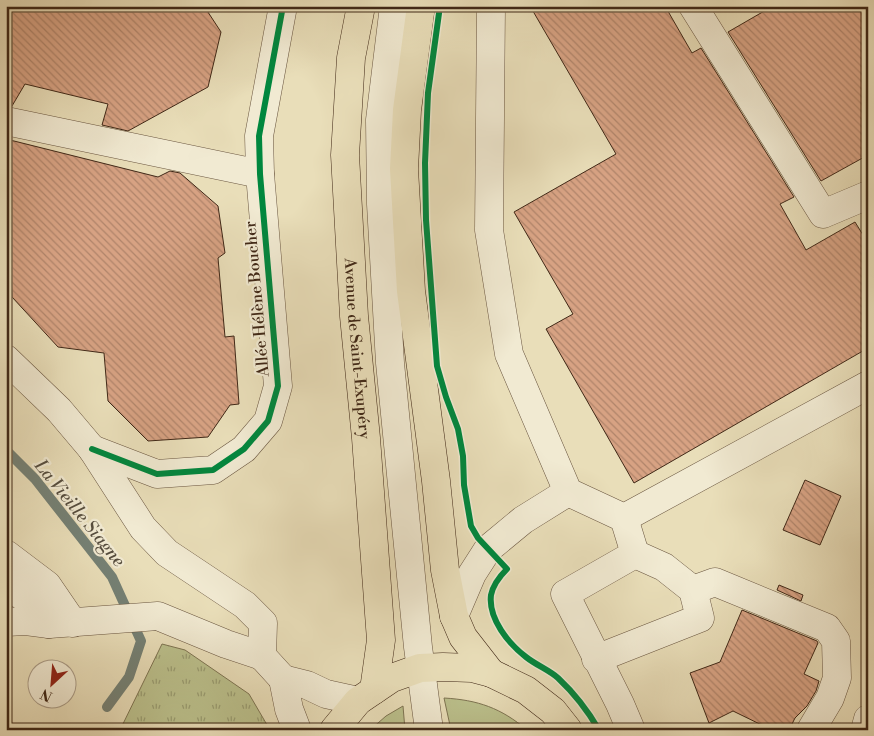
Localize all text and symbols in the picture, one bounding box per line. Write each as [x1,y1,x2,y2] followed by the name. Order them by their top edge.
[240,220,274,379] street label: Allée Hélène Boucher
[340,256,375,440] street label: Avenue de Saint-Exupéry
[29,454,130,572] water label: La Vieille Siagne
[28,658,78,708] north arrow
[38,684,56,705] text: N

